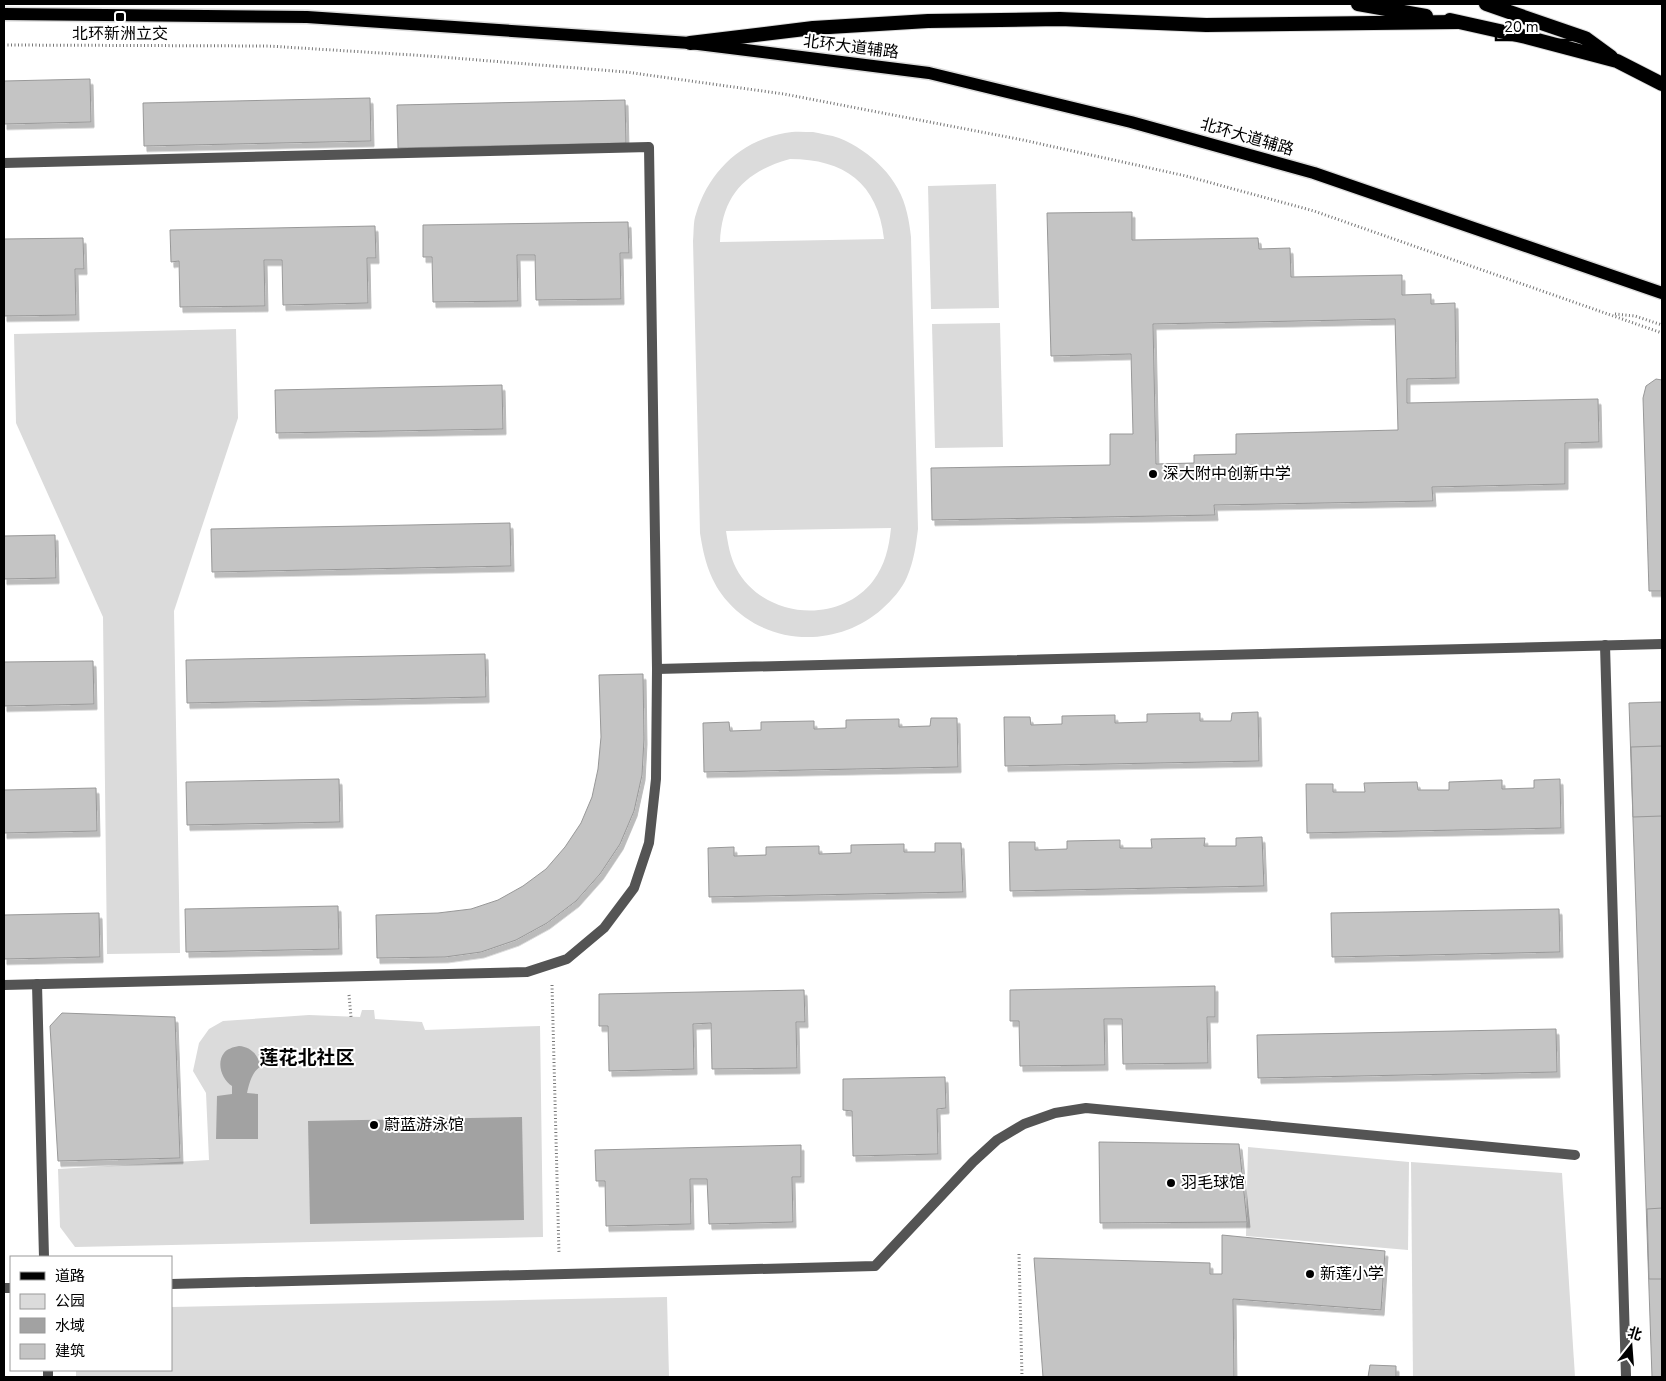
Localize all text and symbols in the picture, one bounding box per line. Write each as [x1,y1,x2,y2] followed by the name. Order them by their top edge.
[1496,10,1585,42] scale bar
[114,11,126,23] marker: 北环新洲立交
[1504,17,1539,37] text: 20 m
[72,23,168,45] place label: 北环新洲立交
[802,30,900,64] street label: 北环大道辅路
[1198,113,1296,161] street label: 北环大道辅路
[1163,463,1291,485] place label: 深大附中创新中学
[1147,468,1159,480] marker: 深大附中创新中学
[259,1045,355,1071] district label: 莲花北社区
[384,1114,464,1136] place label: 蔚蓝游泳馆
[368,1119,380,1131] marker: 蔚蓝游泳馆
[1181,1172,1245,1194] place label: 羽毛球馆
[1165,1177,1177,1189] marker: 羽毛球馆
[10,1256,172,1371] legend
[1320,1263,1384,1285] place label: 新莲小学
[55,1266,85,1286] text: 道路
[1304,1268,1316,1280] marker: 新莲小学
[55,1291,85,1311] text: 公园
[55,1316,85,1336] text: 水域
[1606,1321,1656,1371] north arrow
[1625,1323,1644,1345] text: 北
[55,1341,85,1361] text: 建筑

